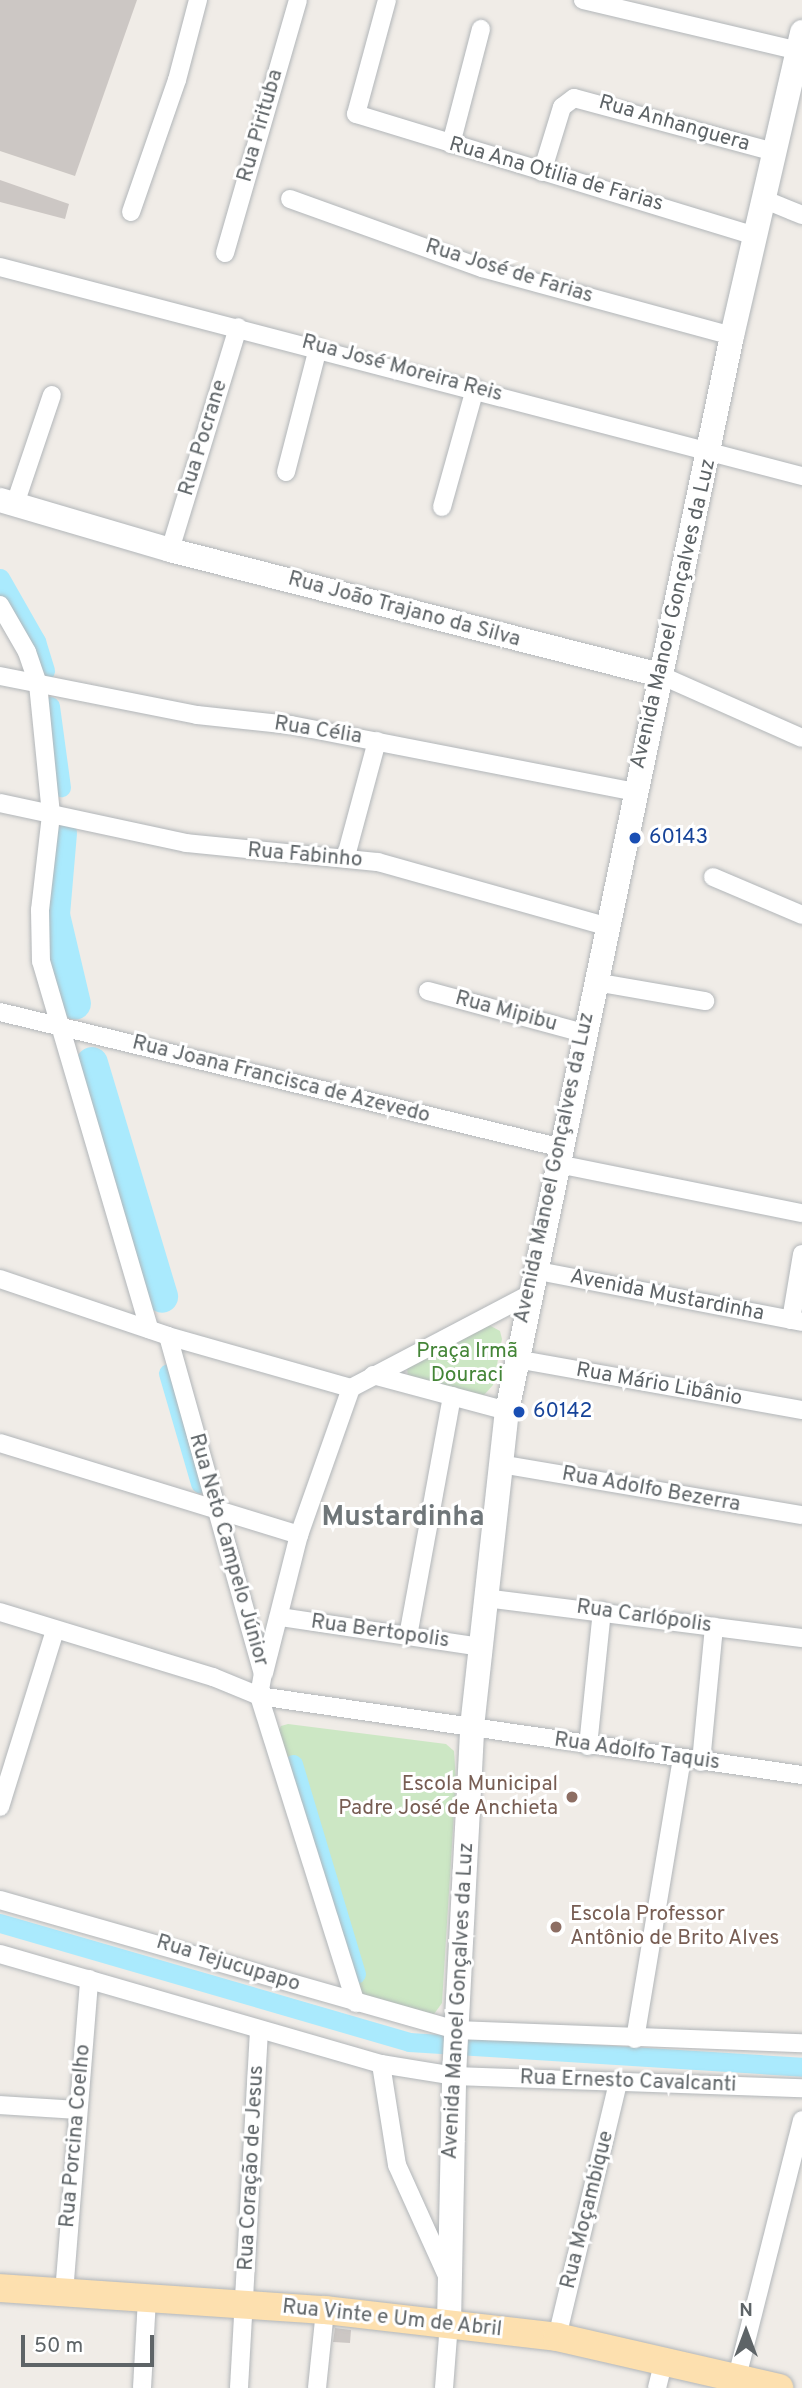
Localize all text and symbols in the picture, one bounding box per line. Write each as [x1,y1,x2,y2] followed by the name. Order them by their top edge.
[233,67,289,185] street label: Rua Pirituba
[595,90,753,158] street label: Rua Anhanguera
[446,132,666,218] street label: Rua Ana Otilia de Farias
[422,234,596,310] street label: Rua José de Farias
[299,330,505,408] street label: Rua José Moreira Reis
[174,377,234,499] street label: Rua Pocrane
[626,457,722,771] street label: Avenida Manoel Gonçalves da Luz
[285,567,523,653] street label: Rua João Trajano da Silva
[272,712,364,750] street label: Rua Célia
[649,825,708,851] place label: 60143
[627,830,643,846] marker: 60143
[246,838,364,874] street label: Rua Fabinho
[452,986,560,1038] street label: Rua Mipibu
[510,1010,600,1326] street label: Avenida Manoel Gonçalves da Luz
[129,1031,433,1129] street label: Rua Joana Francisca de Azevedo
[568,1265,766,1327] street label: Avenida Mustardinha
[416,1339,518,1389] park label: Praça Irmã Douraci
[574,1358,744,1412] street label: Rua Mário Libânio
[533,1399,592,1425] place label: 60142
[511,1404,527,1420] marker: 60142
[183,1431,273,1669] street label: Rua Neto Campelo Júnior
[559,1462,743,1518] street label: Rua Adolfo Bezerra
[321,1501,485,1535] district label: Mustardinha
[575,1595,713,1639] street label: Rua Carlópolis
[309,1610,451,1654] street label: Rua Bertopolis
[552,1728,722,1776] street label: Rua Adolfo Taquis
[337,1772,558,1822] place label: Escola Municipal Padre José de Anchieta
[564,1789,580,1805] marker: Escola Municipal Padre José de Anchieta
[438,1842,480,2160] street label: Avenida Manoel Gonçalves da Luz
[570,1902,780,1952] place label: Escola Professor Antônio de Brito Alves
[548,1919,564,1935] marker: Escola Professor Antônio de Brito Alves
[153,1930,303,1998] street label: Rua Tejucupapo
[55,2043,97,2229] street label: Rua Porcina Coelho
[234,2065,270,2271] street label: Rua Coração de Jesus
[519,2066,737,2098] street label: Rua Ernesto Cavalcanti
[556,2128,620,2292] street label: Rua Moçambique
[280,2295,504,2343] street label: Rua Vinte e Um de Abril
[711,2297,781,2367] north arrow
[739,2299,753,2323] text: N
[24,2322,158,2366] scale bar
[34,2333,83,2360] text: 50 m

